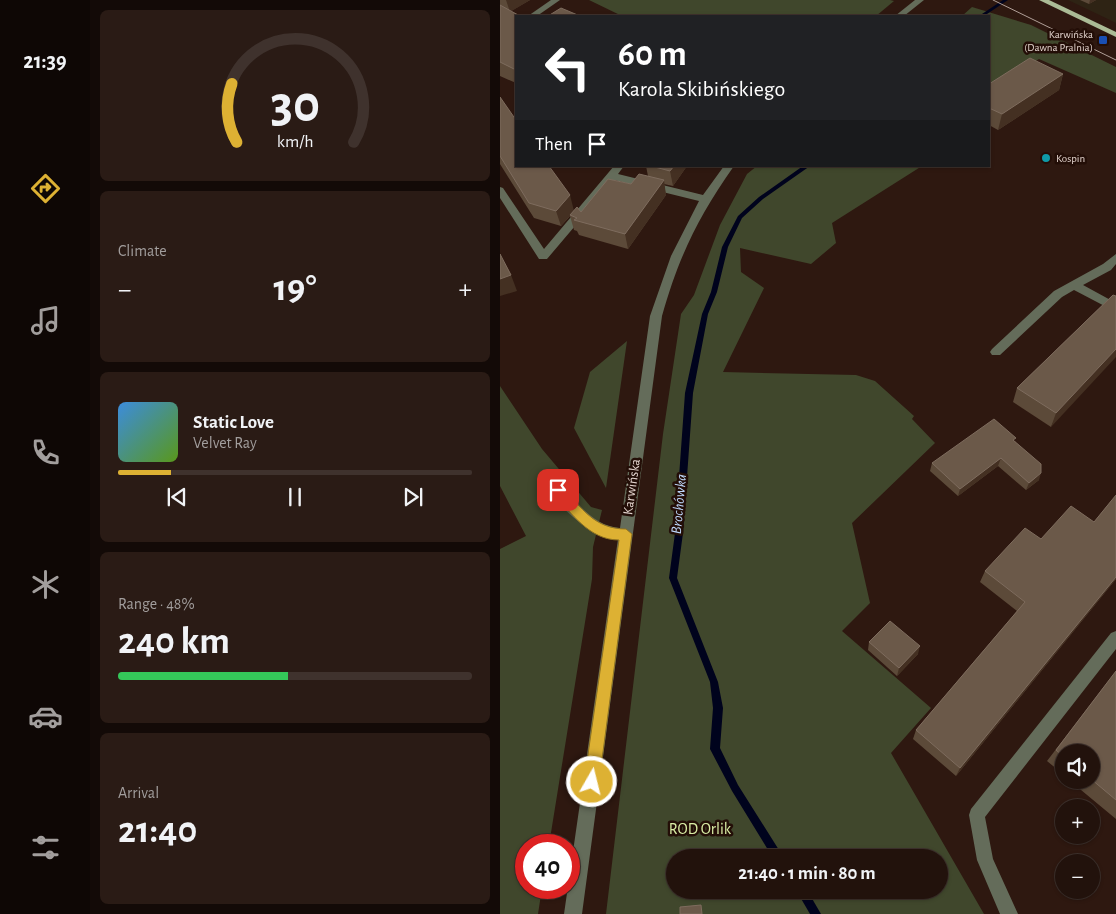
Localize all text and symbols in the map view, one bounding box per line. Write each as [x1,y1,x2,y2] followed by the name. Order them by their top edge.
[1024,29,1093,53] place label: Karwińska (Dawna Pralnia)
[1097,34,1109,46] marker: Karwińska (Dawna Pralnia)
[535,35,600,100] icon: left
[618,37,687,72] text: 60 m
[23,50,67,72] text: 21:39
[618,78,785,100] text: Karola Skibińskiego
[270,79,320,131] text: 30
[583,130,611,158] icon: arrive
[277,133,313,151] text: km/h
[535,135,573,154] text: Then
[1040,152,1052,164] marker: Kospin
[1056,153,1085,164] place label: Kospin
[28,171,63,206] icon: directions
[118,243,167,259] text: Climate
[273,270,317,308] text: 19°
[118,276,131,304] text: −
[459,276,472,304] text: +
[28,303,63,338] icon: music
[193,413,274,432] text: Static Love
[28,435,63,470] icon: phone
[193,435,257,451] text: Velvet Ray
[621,458,643,516] street label: Karwińska
[537,469,579,511] pin
[669,473,689,535] water label: Brochówka
[544,476,572,504] icon: arrive
[163,483,191,511] icon: previous
[281,483,309,511] icon: pause
[399,483,427,511] icon: next
[28,567,63,602] icon: climate
[118,596,195,612] text: Range · 48%
[118,623,230,661] text: 240 km
[28,699,63,734] icon: car
[1055,744,1100,899] map controls
[1055,744,1100,789] button: sound
[565,755,617,807] position arrow
[118,785,159,801] text: Arrival
[1055,799,1100,844] button: +
[118,812,197,850] text: 21:40
[669,821,732,837] park label: ROD Orlik
[28,830,63,865] icon: filters
[515,834,580,899] speed limit sign: 40
[1055,854,1100,899] button: −
[738,864,876,883] text: 21:40 · 1 min · 80 m

